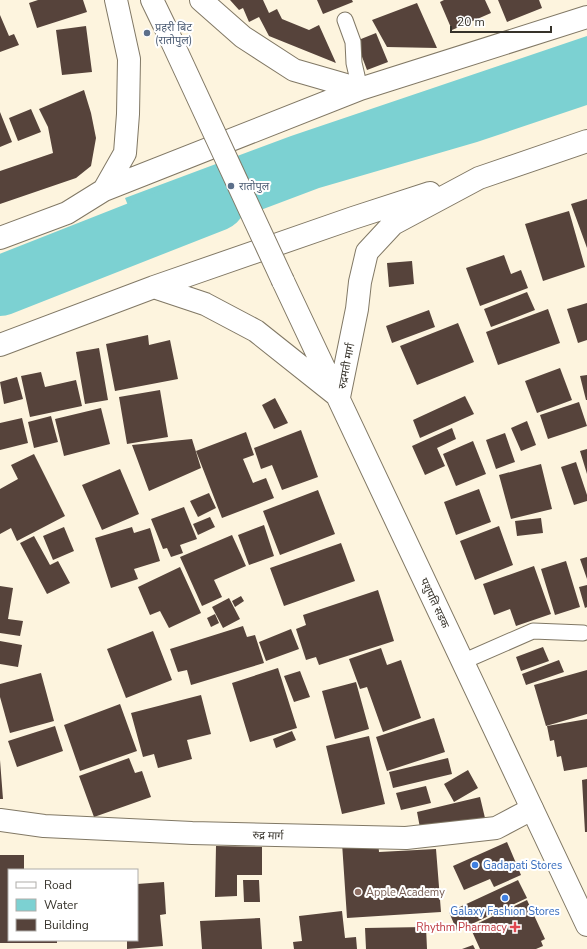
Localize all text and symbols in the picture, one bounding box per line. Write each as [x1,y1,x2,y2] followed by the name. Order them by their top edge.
[451,8,551,34] scale bar
[457,14,485,30] text: 20 m
[155,20,192,48] place label: प्रहरी बिट (रातोपुल)
[142,28,152,38] marker: प्रहरी बिट (रातोपुल)
[239,179,270,194] place label: रातोपुल
[226,181,236,191] marker: रातोपुल
[335,341,358,390] street label: रुद्रमती मार्ग
[416,576,453,631] street label: पशुपति सडक
[252,827,285,844] street label: रुद्र मार्ग
[483,858,562,873] place label: Gadapati Stores
[470,860,480,870] marker: Gadapati Stores
[8,869,138,941] legend
[44,877,72,893] text: Road
[366,885,445,900] place label: Apple Academy
[353,887,363,897] marker: Apple Academy
[500,893,510,903] marker: Galaxy Fashion Stores
[44,897,78,913] text: Water
[450,904,560,919] place label: Galaxy Fashion Stores
[44,917,89,933] text: Building
[416,920,507,935] place label: Rhythm Pharmacy
[510,922,520,932] marker: Rhythm Pharmacy

